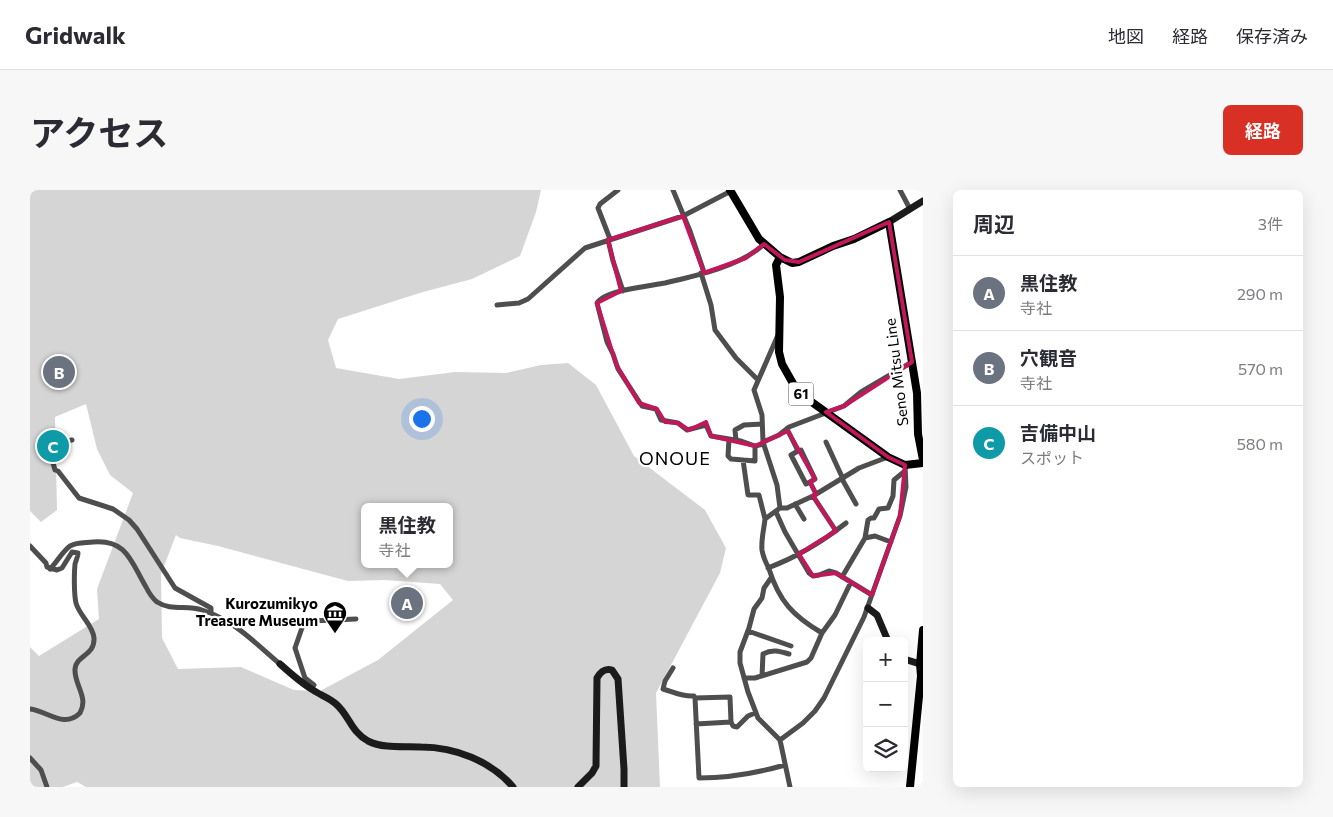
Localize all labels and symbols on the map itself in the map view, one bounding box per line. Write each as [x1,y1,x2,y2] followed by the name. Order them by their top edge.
[880,317,912,427] street label: Seno Mitsu Line
[43,353,75,391] pin: B
[788,382,814,405] road number: 61
[409,406,435,432] your location
[37,427,69,465] pin: C
[639,447,711,469] district label: ONOUE
[391,584,423,622] pin: A
[196,594,318,629] place label: Kurozumikyo Treasure Museum
[322,600,348,634] museum icon: Kurozumikyo Treasure Museum

